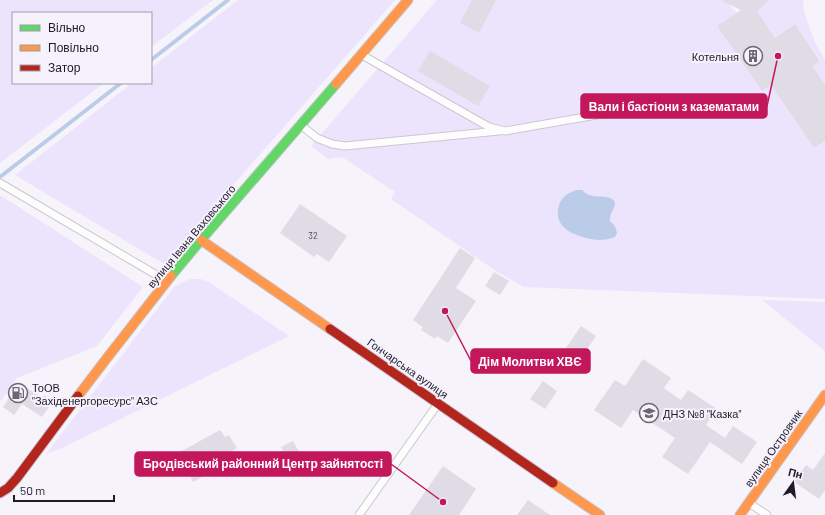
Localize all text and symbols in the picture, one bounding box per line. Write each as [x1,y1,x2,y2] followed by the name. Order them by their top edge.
[12,12,152,84] legend
[48,20,86,34] text: Вільно
[48,40,99,54] text: Повільно
[742,45,764,67] building icon: Котельня
[692,50,739,63] place label: Котельня
[48,60,81,75] text: Затор
[581,94,767,118] callout: Вали і бастіони з казематами
[589,99,759,113] text: Вали і бастіони з казематами
[144,182,238,290] street label: вулиця Івана Ваховського
[308,230,318,241] house number: 32
[365,335,451,401] street label: Гончарська вулиця
[471,349,590,373] callout: Дім Молитви ХВЄ
[478,354,582,369] text: Дім Молитви ХВЄ
[32,381,158,407] place label: ТоОВ "Західенергоресурс" АЗС
[7,382,29,404] fuel station icon: ТоОВ "Західенергоресурс" АЗС
[638,402,660,424] school or university icon: ДНЗ №8 "Казка"
[663,407,741,420] place label: ДНЗ №8 "Казка"
[742,407,805,489] street label: вулиця Островчик
[135,452,391,476] callout: Бродівський районний Центр зайнятості
[143,456,383,471] text: Бродівський районний Центр зайнятості
[773,463,813,503] north arrow
[787,465,804,481] text: Пн
[14,477,114,503] scale bar
[20,483,45,497] text: 50 m

